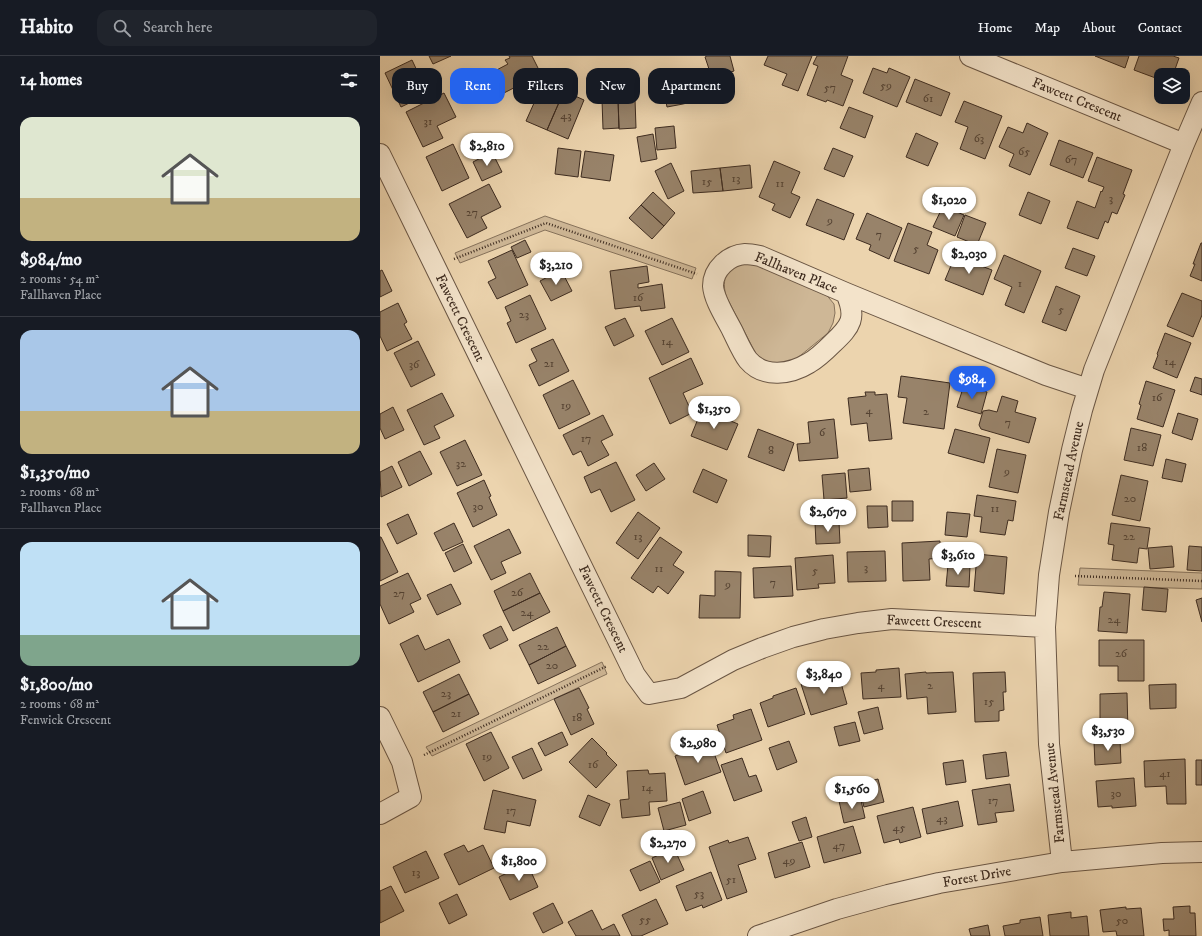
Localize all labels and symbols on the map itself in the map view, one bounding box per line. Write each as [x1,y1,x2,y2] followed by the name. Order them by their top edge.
[1029,74,1125,126] street label: Fawcett Crescent
[880,78,892,93] house number: 59
[824,80,836,95] house number: 57
[923,91,933,106] house number: 61
[560,108,572,123] house number: 43
[424,114,432,129] house number: 31
[974,131,984,146] house number: 63
[454,133,520,167] pin: $2,810
[1018,144,1030,159] house number: 65
[1065,152,1077,167] house number: 67
[732,171,740,186] house number: 13
[702,174,712,189] house number: 15
[776,176,784,191] house number: 11
[916,187,982,221] pin: $1,020
[1109,191,1113,206] house number: 3
[466,205,478,220] house number: 27
[826,213,833,228] house number: 9
[876,227,882,242] house number: 7
[913,241,919,256] house number: 5
[936,241,1002,275] pin: $2,030
[752,248,840,298] street label: Fallhaven Place
[523,252,589,286] pin: $3,210
[431,271,489,365] street label: Fawcett Crescent
[1018,276,1022,291] house number: 1
[633,290,644,305] house number: 16
[1058,302,1064,317] house number: 5
[519,307,529,322] house number: 23
[661,334,674,349] house number: 14
[1164,354,1177,369] house number: 14
[544,356,554,371] house number: 21
[409,357,420,372] house number: 36
[948,366,996,400] pin: $984
[1152,390,1163,405] house number: 16
[681,396,747,430] pin: $1,350
[561,398,571,413] house number: 19
[866,403,874,418] house number: 4
[923,404,929,419] house number: 2
[1005,415,1011,430] house number: 7
[1050,419,1088,522] street label: Farmstead Avenue
[819,425,826,440] house number: 6
[581,431,591,446] house number: 17
[1137,440,1147,455] house number: 18
[768,443,774,458] house number: 8
[456,456,466,471] house number: 32
[1003,464,1010,479] house number: 9
[1124,491,1136,506] house number: 20
[473,499,483,514] house number: 30
[795,499,861,533] pin: $2,670
[991,501,999,516] house number: 11
[634,529,642,544] house number: 13
[1123,529,1135,544] house number: 22
[925,542,991,576] pin: $3,610
[864,560,868,575] house number: 3
[655,561,663,576] house number: 11
[574,562,632,656] street label: Fawcett Crescent
[812,563,818,578] house number: 5
[770,575,776,590] house number: 7
[724,577,731,592] house number: 9
[511,585,524,600] house number: 26
[393,586,405,601] house number: 27
[521,605,534,620] house number: 24
[886,611,982,633] street label: Fawcett Crescent
[1108,612,1121,627] house number: 24
[537,639,549,654] house number: 22
[1115,646,1128,661] house number: 26
[546,658,558,673] house number: 20
[791,661,857,695] pin: $3,840
[878,678,886,693] house number: 4
[927,678,933,693] house number: 2
[441,686,451,701] house number: 23
[984,694,994,709] house number: 15
[451,706,461,721] house number: 21
[572,710,582,725] house number: 18
[1075,718,1141,752] pin: $3,530
[665,730,731,764] pin: $2,980
[1041,742,1069,844] street label: Farmstead Avenue
[482,749,492,764] house number: 19
[588,757,599,772] house number: 16
[1159,766,1171,781] house number: 41
[819,776,885,810] pin: $1,560
[641,780,654,795] house number: 14
[1111,786,1121,801] house number: 30
[988,793,998,808] house number: 17
[506,803,516,818] house number: 17
[936,811,948,826] house number: 43
[893,820,905,835] house number: 45
[635,830,701,864] pin: $2,270
[833,838,845,853] house number: 47
[486,848,552,882] pin: $1,800
[783,853,795,868] house number: 49
[941,862,1013,892] street label: Forest Drive
[412,865,420,880] house number: 13
[726,872,736,887] house number: 51
[694,886,704,901] house number: 53
[639,912,651,927] house number: 55
[1116,913,1128,928] house number: 50

